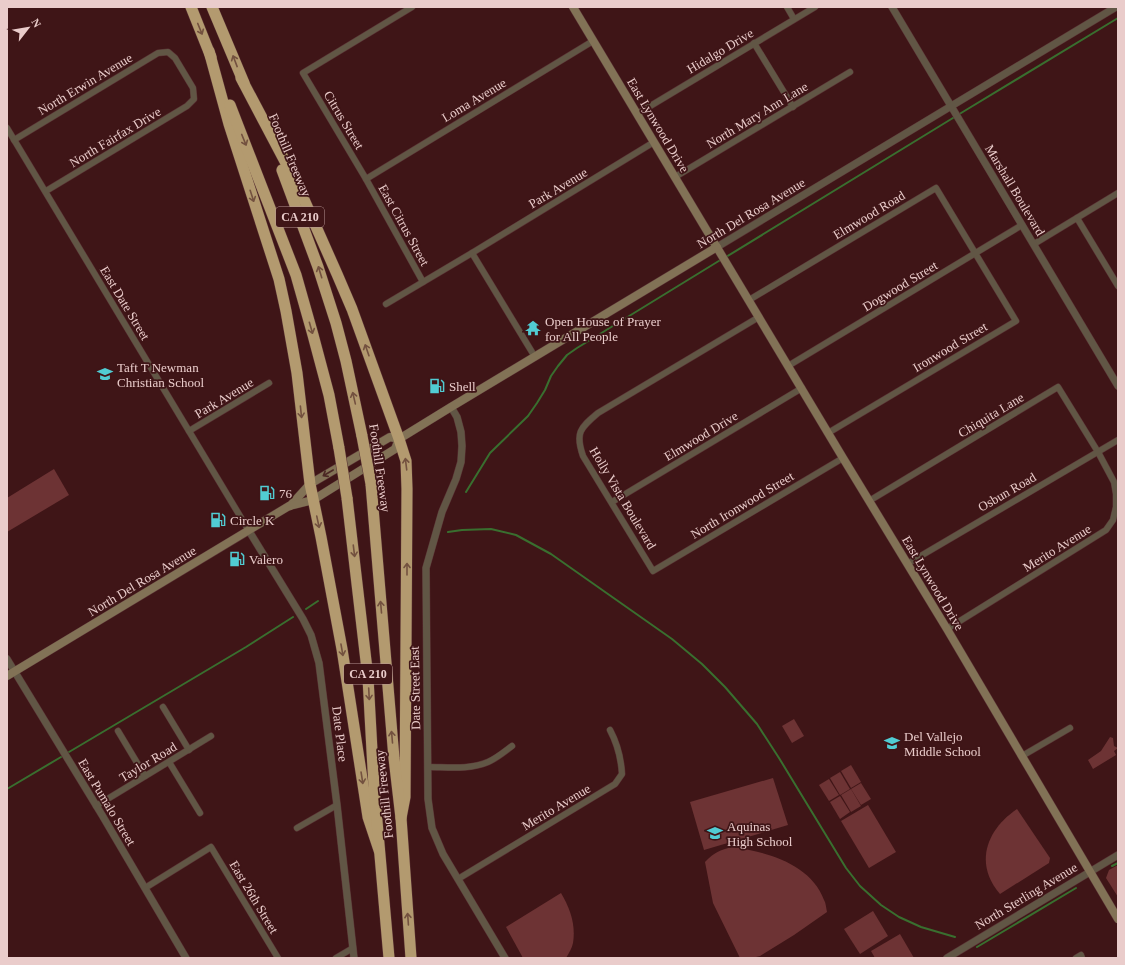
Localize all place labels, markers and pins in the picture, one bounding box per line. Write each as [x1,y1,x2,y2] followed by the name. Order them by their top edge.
[545,314,662,344] place label: Open House of Prayer for All People
[524,319,542,337] temple icon: Open House of Prayer for All People
[117,360,204,390] place label: Taft T Newman Christian School
[96,365,114,383] school or university icon: Taft T Newman Christian School
[428,377,446,395] fuel station icon: Shell
[449,379,476,394] place label: Shell
[258,484,276,502] fuel station icon: 76
[279,486,293,501] place label: 76
[209,511,227,529] fuel station icon: Circle K
[230,513,275,528] place label: Circle K
[228,550,246,568] fuel station icon: Valero
[249,552,283,567] place label: Valero
[904,729,981,759] place label: Del Vallejo Middle School
[883,734,901,752] school or university icon: Del Vallejo Middle School
[727,819,793,849] place label: Aquinas High School
[706,824,724,842] school or university icon: Aquinas High School

